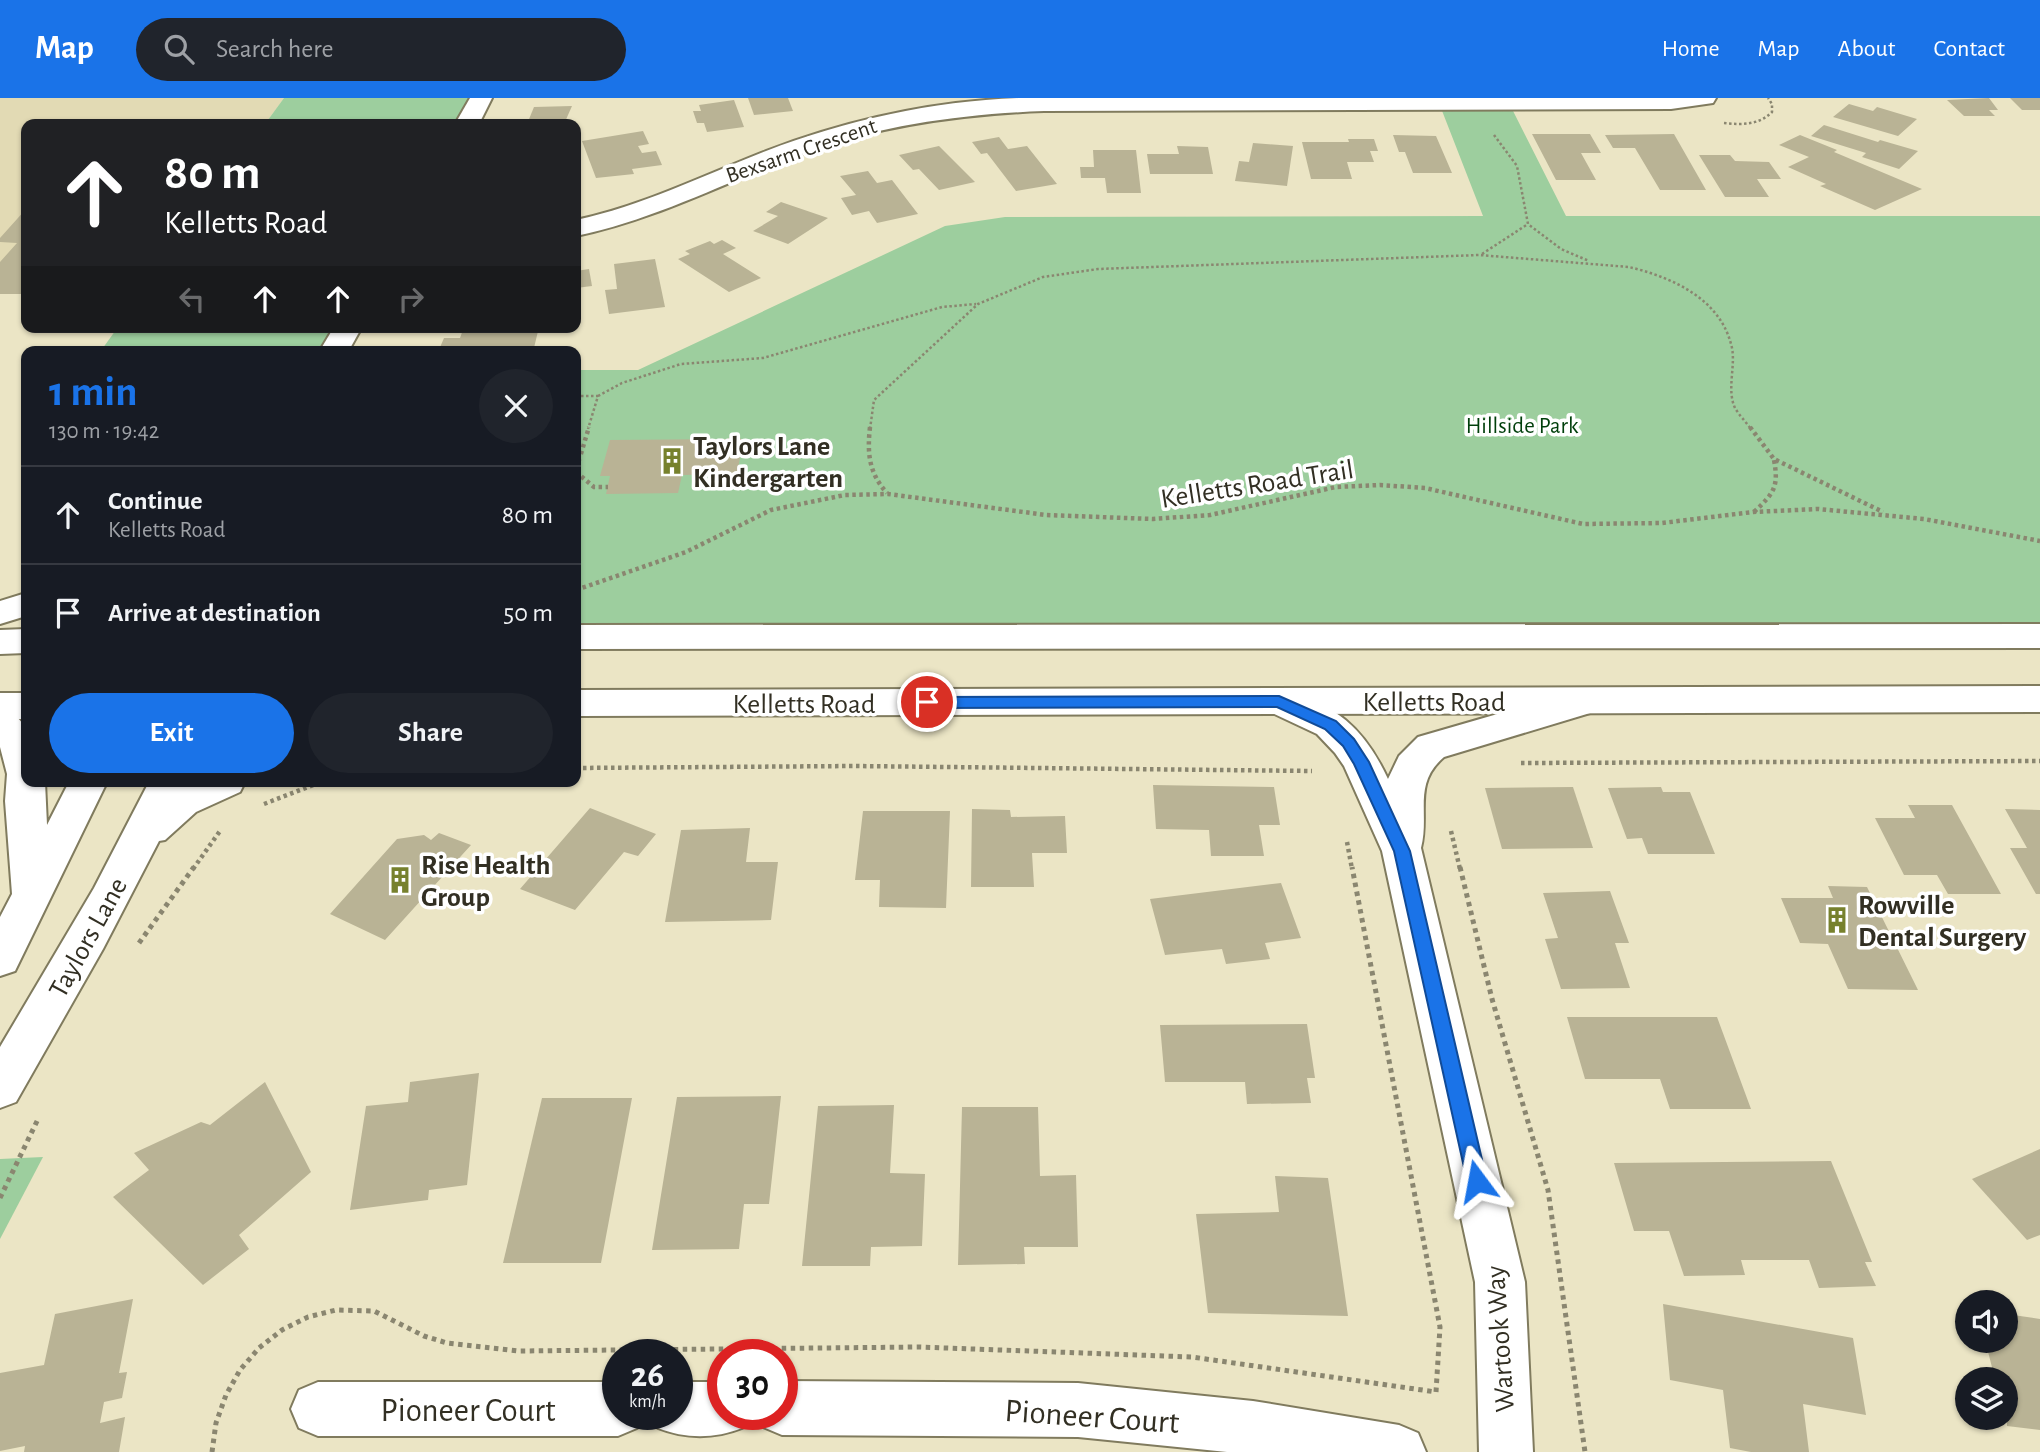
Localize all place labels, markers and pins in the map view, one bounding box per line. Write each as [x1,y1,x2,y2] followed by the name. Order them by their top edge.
[693,433,843,493] place label: Taylors Lane Kindergarten
[657,446,687,476] building icon: Taylors Lane Kindergarten
[897,672,957,732] pin
[421,852,550,912] place label: Rise Health Group
[385,865,415,895] building icon: Rise Health Group
[1858,892,2027,952] place label: Rowville Dental Surgery
[1822,905,1852,935] building icon: Rowville Dental Surgery

